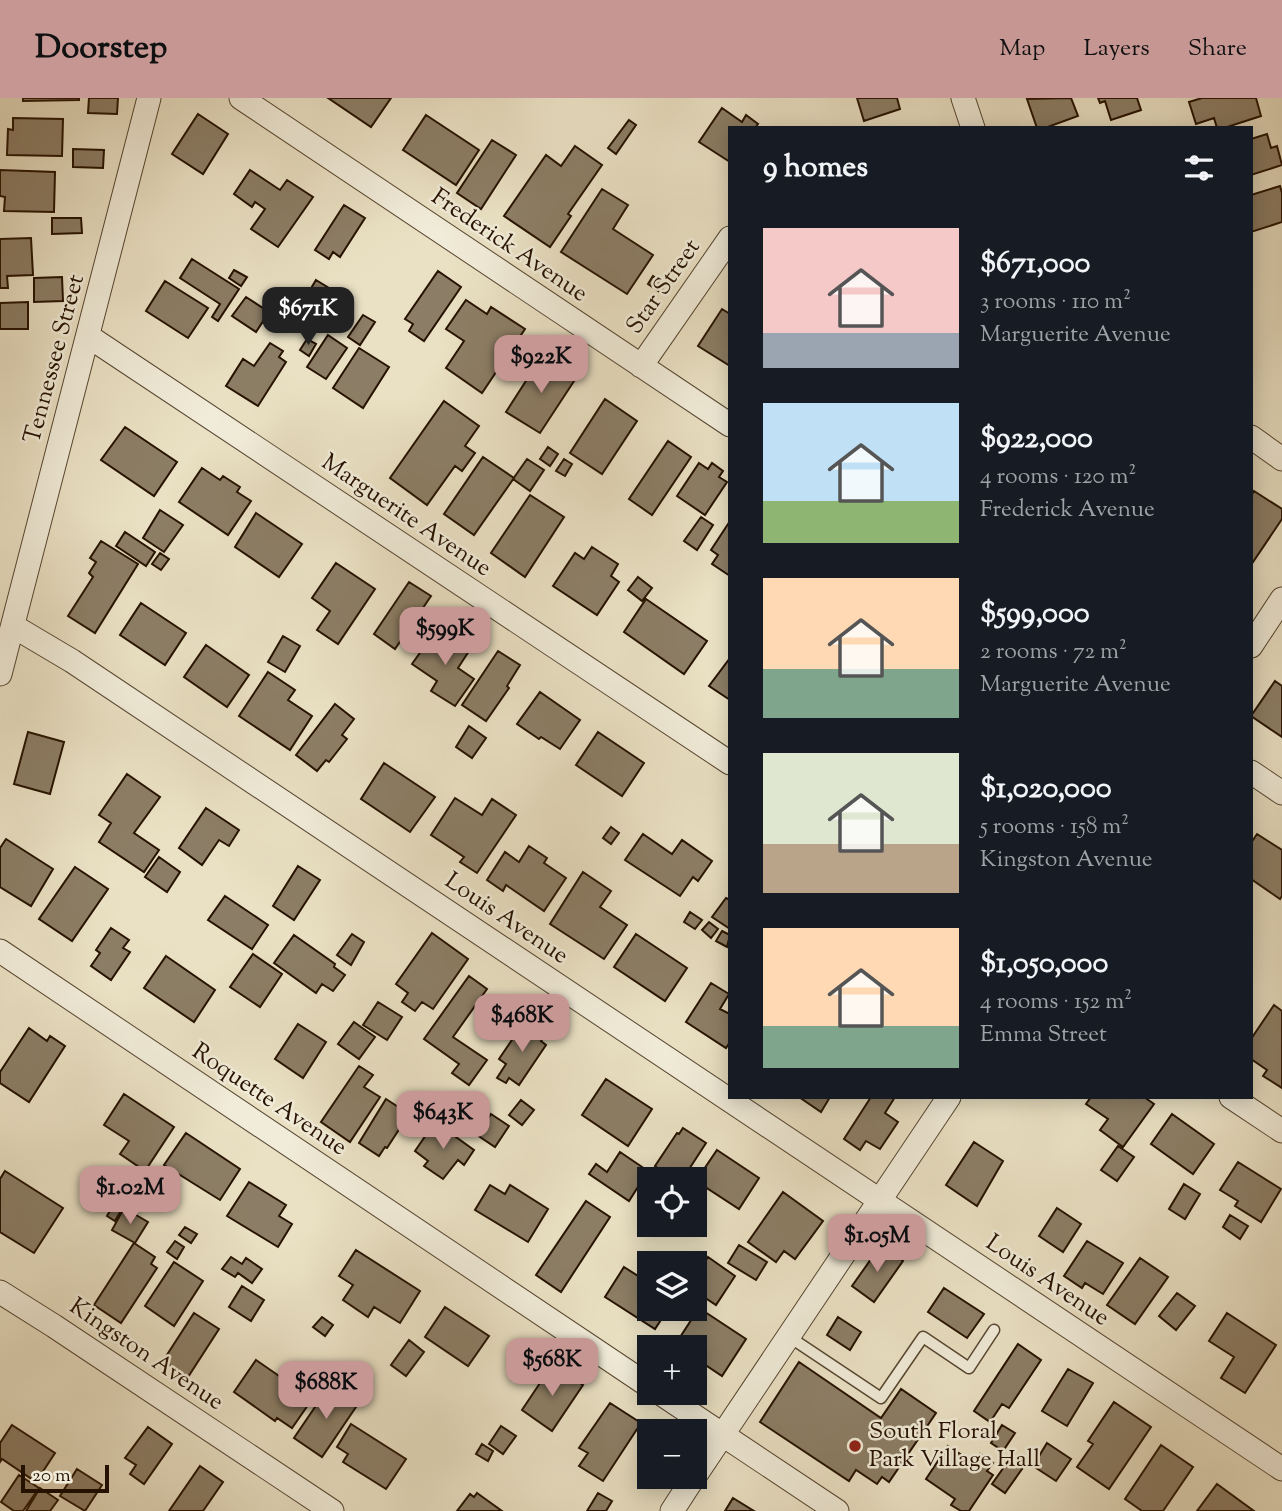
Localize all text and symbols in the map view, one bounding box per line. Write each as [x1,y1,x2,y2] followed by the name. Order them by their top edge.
[35,25,167,73] text: Doorstep
[999,32,1045,66] text: Map
[1083,32,1150,66] text: Layers
[1188,32,1247,66] text: Share
[763,147,868,190] text: 9 homes
[1180,149,1218,187] icon: filters
[424,181,594,311] street label: Frederick Avenue
[619,232,709,342] street label: Star Street
[980,243,1090,286] text: $671,000
[819,256,903,340] icon: home
[16,271,94,447] street label: Tennessee Street
[980,286,1131,319] text: 3 rooms · 110 m²
[259,288,357,347] pin: $671K
[278,293,338,326] text: $671K
[980,319,1171,352] text: Marguerite Avenue
[492,336,590,395] pin: $922K
[510,341,572,374] text: $922K
[980,418,1093,461] text: $922,000
[819,431,903,515] icon: home
[314,446,498,586] street label: Marguerite Avenue
[980,461,1136,494] text: 4 rooms · 120 m²
[980,494,1155,527] text: Frederick Avenue
[980,593,1090,636] text: $599,000
[819,606,903,690] icon: home
[396,608,494,667] pin: $599K
[415,613,475,646] text: $599K
[980,636,1127,669] text: 2 rooms · 72 m²
[980,669,1171,702] text: Marguerite Avenue
[980,768,1112,811] text: $1,020,000
[819,781,903,865] icon: home
[980,811,1129,844] text: 5 rooms · 158 m²
[980,844,1153,877] text: Kingston Avenue
[437,865,575,973] street label: Louis Avenue
[980,943,1108,986] text: $1,050,000
[819,956,903,1040] icon: home
[980,986,1132,1019] text: 4 rooms · 152 m²
[473,995,571,1054] pin: $468K
[490,1000,554,1033] text: $468K
[980,1019,1107,1052] text: Emma Street
[185,1035,353,1165] street label: Roquette Avenue
[394,1091,492,1151] pin: $643K
[413,1097,473,1130] text: $643K
[73,1166,187,1226] pin: $1.02M
[637,1167,707,1489] map controls
[637,1167,707,1237] button: locate
[95,1172,165,1205] text: $1.02M
[820,1214,934,1274] pin: $1.05M
[844,1220,910,1253] text: $1.05M
[978,1227,1116,1335] street label: Louis Avenue
[637,1251,707,1321] button: layers
[62,1291,230,1419] street label: Kingston Avenue
[637,1335,707,1405] button: +
[503,1338,601,1398] pin: $568K
[522,1344,582,1377] text: $568K
[277,1362,375,1421] pin: $688K
[294,1367,358,1400] text: $688K
[869,1415,1041,1477] place label: South Floral Park Village Hall
[637,1419,707,1489] button: −
[847,1438,863,1454] marker: South Floral Park Village Hall
[21,1462,108,1494] scale bar
[32,1463,71,1490] text: 20 m

